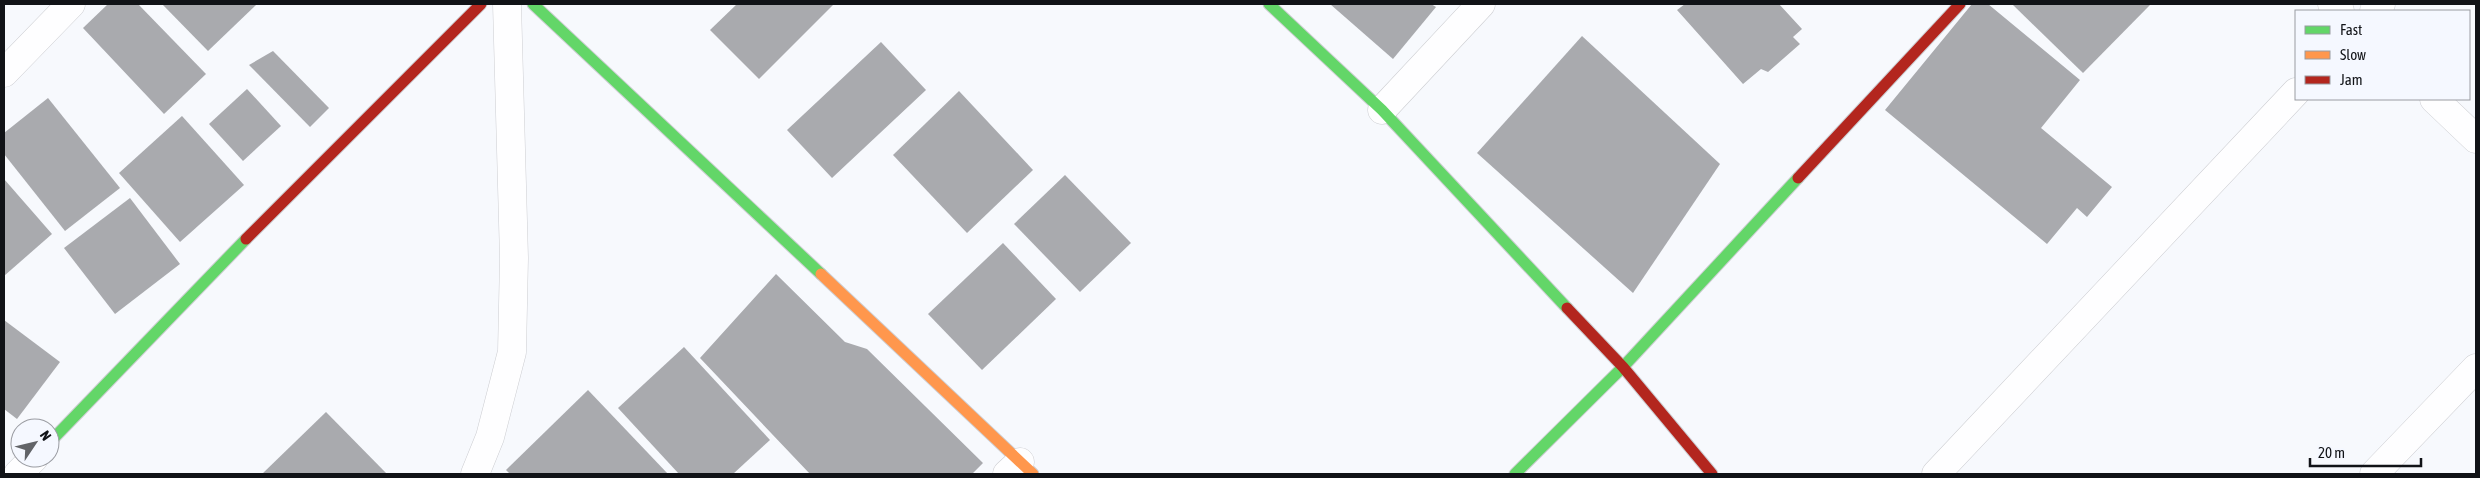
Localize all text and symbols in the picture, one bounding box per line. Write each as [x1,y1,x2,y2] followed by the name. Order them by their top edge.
[2295,10,2470,100] legend
[2340,21,2362,38] text: Fast
[2340,46,2366,63] text: Slow
[2340,71,2363,88] text: Jam
[10,418,60,468] north arrow
[37,428,55,444] text: N
[2310,436,2421,468] scale bar
[2318,444,2345,461] text: 20 m

